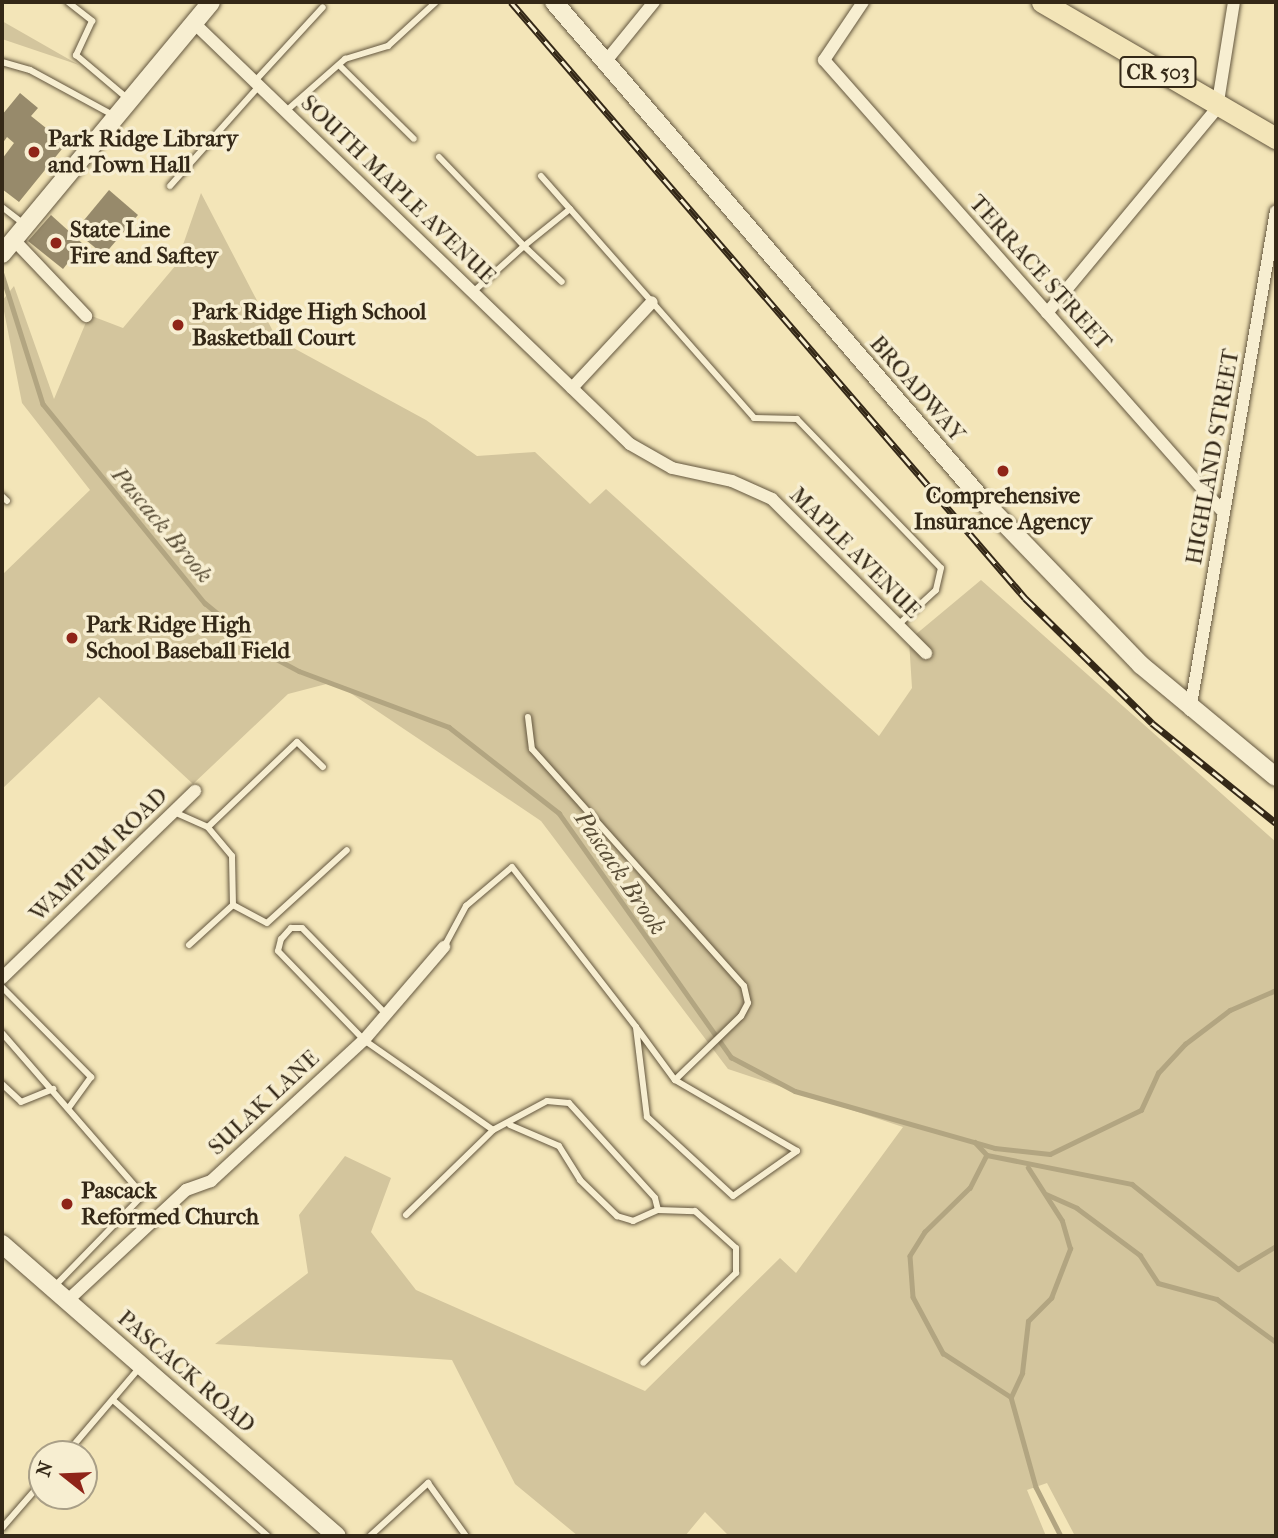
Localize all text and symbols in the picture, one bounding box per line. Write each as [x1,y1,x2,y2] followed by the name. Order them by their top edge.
[1118,55,1198,90] road number: CR 503
[295,90,501,290] street label: SOUTH MAPLE AVENUE
[48,125,238,179] place label: Park Ridge Library and Town Hall
[26,144,42,160] marker: Park Ridge Library and Town Hall
[963,190,1117,356] street label: TERRACE STREET
[70,216,218,270] place label: State Line Fire and Saftey
[48,235,64,251] marker: State Line Fire and Saftey
[192,298,426,352] place label: Park Ridge High School Basketball Court
[170,317,186,333] marker: Park Ridge High School Basketball Court
[863,330,971,448] street label: BROADWAY
[1180,347,1246,567] street label: HIGHLAND STREET
[105,461,219,589] water label: Pascack Brook
[995,463,1011,479] marker: Comprehensive Insurance Agency
[784,482,926,624] street label: MAPLE AVENUE
[914,482,1092,536] place label: Comprehensive Insurance Agency
[86,611,290,665] place label: Park Ridge High School Baseball Field
[64,630,80,646] marker: Park Ridge High School Baseball Field
[24,782,174,928] street label: WAMPUM ROAD
[568,806,672,940] water label: Pascack Brook
[203,1045,325,1161] street label: SULAK LANE
[81,1177,259,1231] place label: Pascack Reformed Church
[59,1196,75,1212] marker: Pascack Reformed Church
[112,1305,260,1439] street label: PASCACK ROAD
[28,1440,98,1510] north arrow
[32,1459,58,1479] text: N

